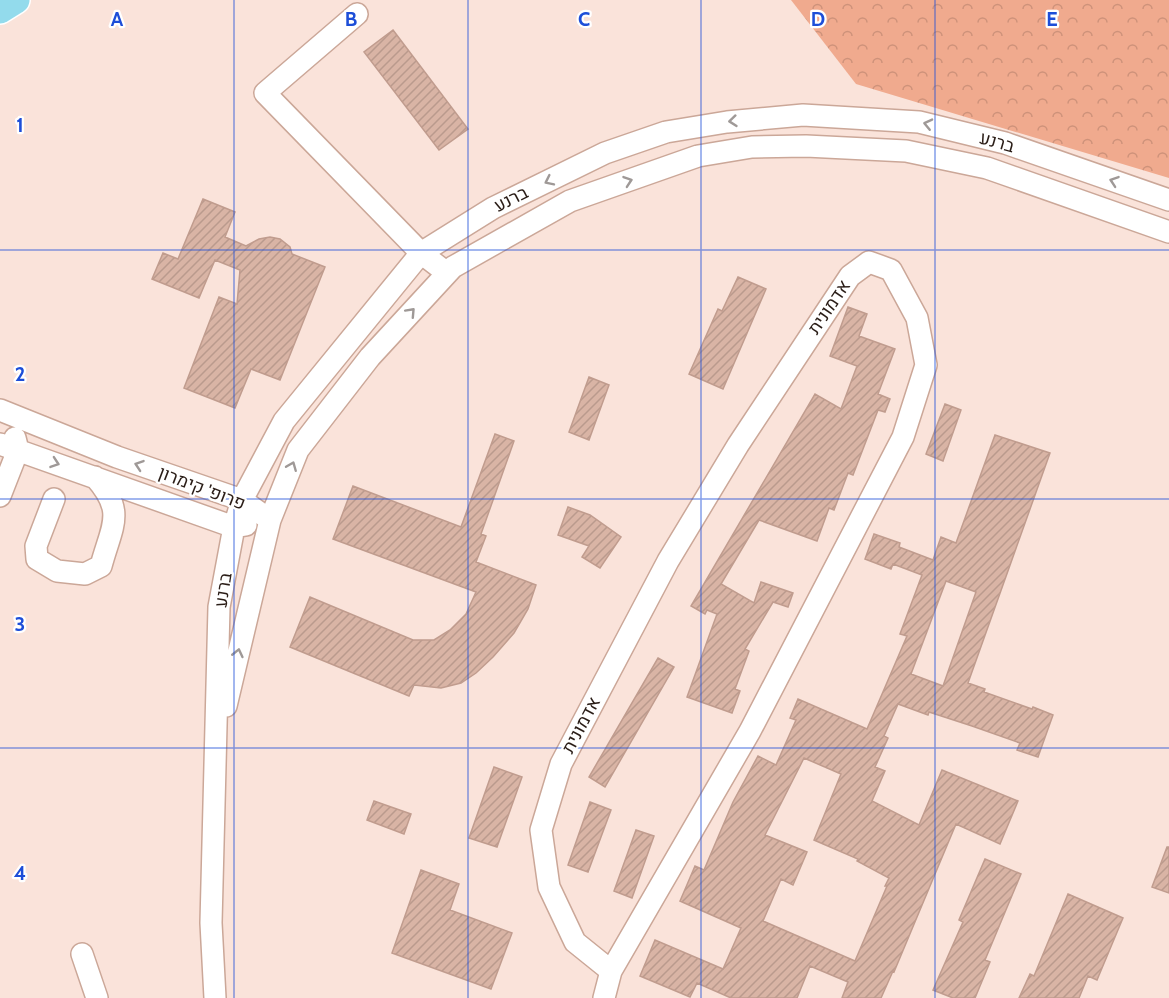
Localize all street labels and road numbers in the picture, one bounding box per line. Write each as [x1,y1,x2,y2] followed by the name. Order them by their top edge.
[977,127,1017,158] street label: ברנע
[490,181,532,217] street label: ברנע
[803,276,855,338] street label: אדמונית
[155,461,249,515] street label: פרופ' קימרון
[209,570,237,609] street label: ברנע
[557,693,605,757] street label: אדמונית

